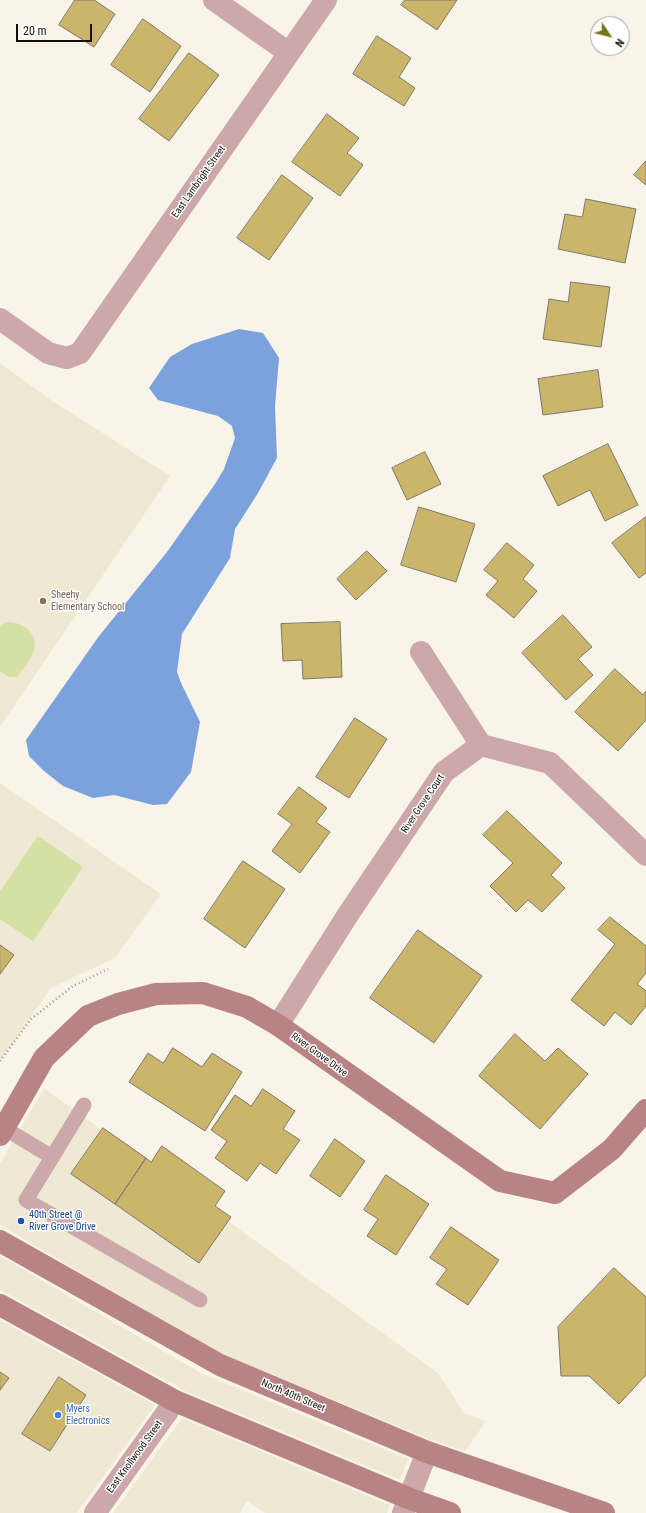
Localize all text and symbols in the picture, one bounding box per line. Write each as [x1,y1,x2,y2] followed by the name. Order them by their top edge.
[18,16,94,42] scale bar
[590,16,630,56] north arrow
[23,24,47,38] text: 20 m
[612,36,627,49] text: N
[170,144,228,220] street label: East Lambright Street
[51,589,124,612] place label: Sheehy Elementary School
[38,596,48,606] marker: Sheehy Elementary School
[399,772,447,836] street label: River Grove Court
[288,1031,350,1079] street label: River Grove Drive
[29,1209,96,1232] place label: 40th Street @ River Grove Drive
[16,1216,26,1226] marker: 40th Street @ River Grove Drive
[259,1377,327,1415] street label: North 40th Street
[66,1403,110,1426] place label: Myers Electronics
[53,1410,63,1420] marker: Myers Electronics
[105,1418,165,1496] street label: East Knollwood Street

